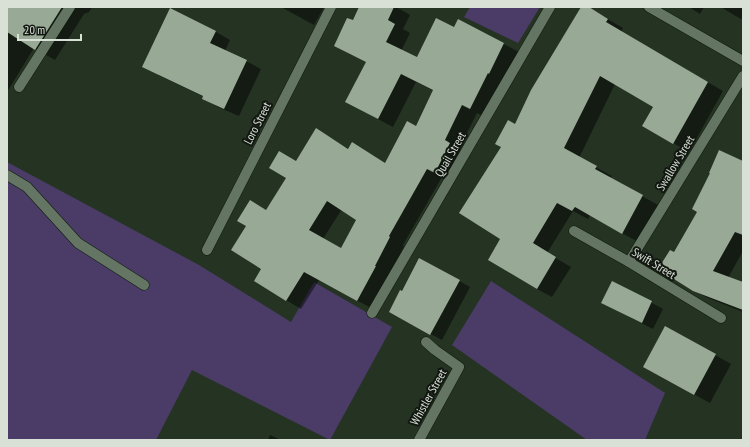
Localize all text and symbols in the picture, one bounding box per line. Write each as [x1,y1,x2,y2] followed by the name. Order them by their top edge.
[18,16,81,42] scale bar
[24,22,45,37] text: 20 m
[240,99,274,147] street label: Loro Street
[431,128,469,179] street label: Quail Street
[653,132,698,193] street label: Swallow Street
[629,244,679,282] street label: Swift Street
[406,366,450,428] street label: Whistler Street

